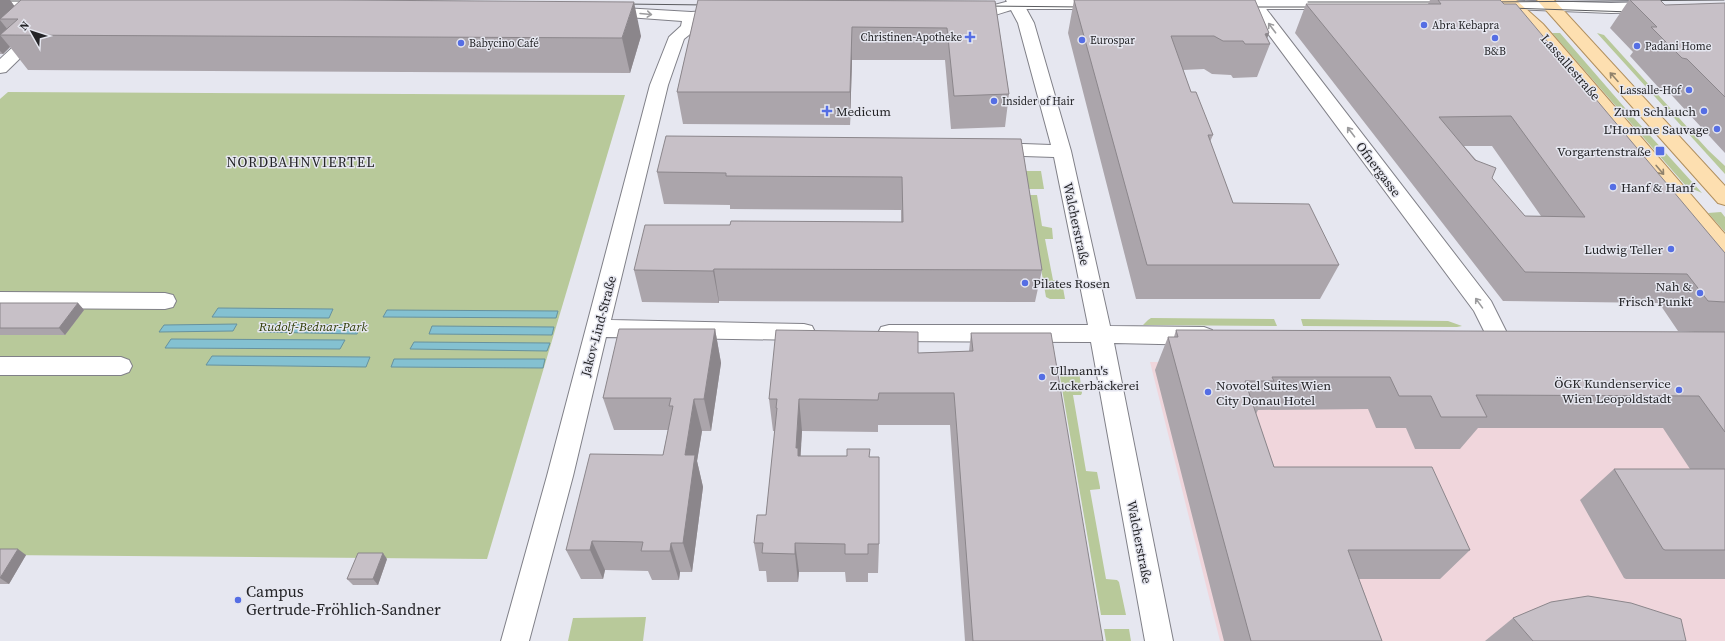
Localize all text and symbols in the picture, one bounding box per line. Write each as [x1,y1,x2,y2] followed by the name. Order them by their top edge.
[639,11,652,18] one-way arrow
[12,12,52,52] north arrow
[16,18,33,34] text: N
[1432,18,1500,33] place label: Abra Kebapra
[1419,20,1429,30] marker: Abra Kebapra
[1268,23,1276,34] one-way arrow
[860,30,962,45] place label: Christinen-Apotheke
[1537,31,1604,104] street label: Lassallestraße
[965,32,975,42] marker: Christinen-Apotheke
[1090,33,1135,48] place label: Eurospar
[1490,33,1500,43] marker: B&B
[1077,35,1087,45] marker: Eurospar
[469,36,539,51] place label: Babycino Café
[456,38,466,48] marker: Babycino Café
[1645,39,1712,54] place label: Padani Home
[1632,41,1642,51] marker: Padani Home
[1484,44,1506,59] place label: B&B
[1609,71,1618,82] one-way arrow
[1620,83,1682,98] place label: Lassalle-Hof
[1684,85,1694,95] marker: Lassalle-Hof
[1002,94,1075,109] place label: Insider of Hair
[989,96,999,106] marker: Insider of Hair
[836,103,891,120] place label: Medicum
[1614,103,1696,120] place label: Zum Schlauch
[821,105,833,117] marker: Medicum
[1699,106,1709,116] marker: Zum Schlauch
[1603,121,1709,138] place label: L'Homme Sauvage
[1712,124,1722,134] marker: L'Homme Sauvage
[1346,127,1355,138] one-way arrow
[1352,138,1405,201] street label: Ofnergasse
[1557,143,1651,160] place label: Vorgartenstraße
[1654,145,1666,157] marker: Vorgartenstraße
[226,152,376,172] district label: NORDBAHNVIERTEL
[1655,164,1664,175] one-way arrow
[1621,179,1696,196] place label: Hanf & Hanf
[1059,181,1094,267] street label: Walcherstraße
[1608,182,1618,192] marker: Hanf & Hanf
[1584,241,1663,258] place label: Ludwig Teller
[1666,244,1676,254] marker: Ludwig Teller
[577,274,620,379] street label: Jakov-Lind-Straße
[1033,275,1110,292] place label: Pilates Rosen
[1020,278,1030,288] marker: Pilates Rosen
[1618,278,1693,310] place label: Nah & Frisch Punkt
[1695,288,1705,298] marker: Nah & Frisch Punkt
[1475,298,1483,309] one-way arrow
[258,318,368,335] park label: Rudolf-Bednar-Park
[1050,362,1139,394] place label: Ullmann's Zuckerbäckerei
[1037,372,1047,382] marker: Ullmann's Zuckerbäckerei
[1554,375,1672,407] place label: ÖGK Kundenservice Wien Leopoldstadt
[1216,377,1331,409] place label: Novotel Suites Wien City Donau Hotel
[1674,385,1684,395] marker: ÖGK Kundenservice Wien Leopoldstadt
[1203,387,1213,397] marker: Novotel Suites Wien City Donau Hotel
[1123,499,1156,585] street label: Walcherstraße
[246,580,441,620] place label: Campus Gertrude-Fröhlich-Sandner
[233,595,243,605] marker: Campus Gertrude-Fröhlich-Sandner

